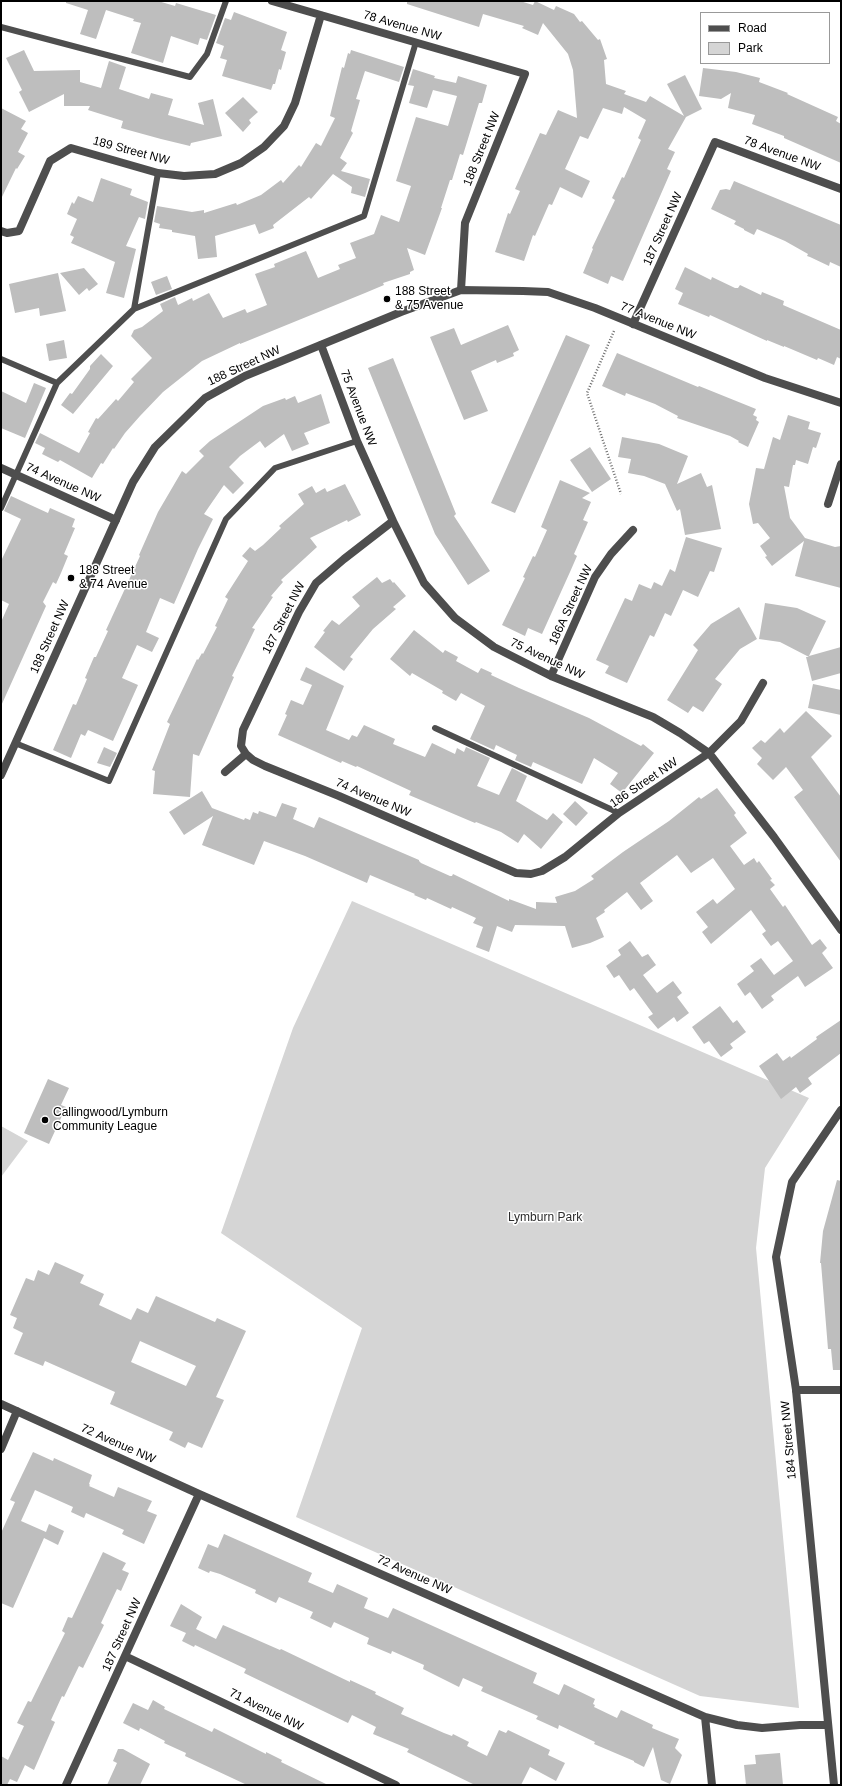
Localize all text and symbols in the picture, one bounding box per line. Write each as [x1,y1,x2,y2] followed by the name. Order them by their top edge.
[361,8,443,44] street label: 78 Avenue NW
[700,12,830,64] legend
[738,21,767,35] text: Road
[738,41,763,55] text: Park
[461,110,503,188] street label: 188 Street NW
[742,133,822,175] street label: 78 Avenue NW
[91,134,171,168] street label: 189 Street NW
[640,190,686,268] street label: 187 Street NW
[395,285,464,313] place label: 188 Street & 75 Avenue
[382,294,392,304] marker: 188 Street & 75 Avenue
[618,299,698,343] street label: 77 Avenue NW
[205,343,283,389] street label: 188 Street NW
[337,368,379,448] street label: 75 Avenue NW
[23,460,103,506] street label: 74 Avenue NW
[546,563,596,647] street label: 186A Street NW
[79,564,148,592] place label: 188 Street & 74 Avenue
[66,573,76,583] marker: 188 Street & 74 Avenue
[260,580,308,656] street label: 187 Street NW
[27,598,73,676] street label: 188 Street NW
[507,635,587,683] street label: 75 Avenue NW
[607,755,681,811] street label: 186 Street NW
[333,776,413,820] street label: 74 Avenue NW
[53,1106,168,1134] place label: Callingwood/Lymburn Community League
[40,1115,50,1125] marker: Callingwood/Lymburn Community League
[508,1211,582,1225] park label: Lymburn Park
[778,1400,800,1480] street label: 184 Street NW
[78,1421,158,1467] street label: 72 Avenue NW
[374,1552,454,1598] street label: 72 Avenue NW
[99,1596,145,1674] street label: 187 Street NW
[227,1686,305,1734] street label: 71 Avenue NW

